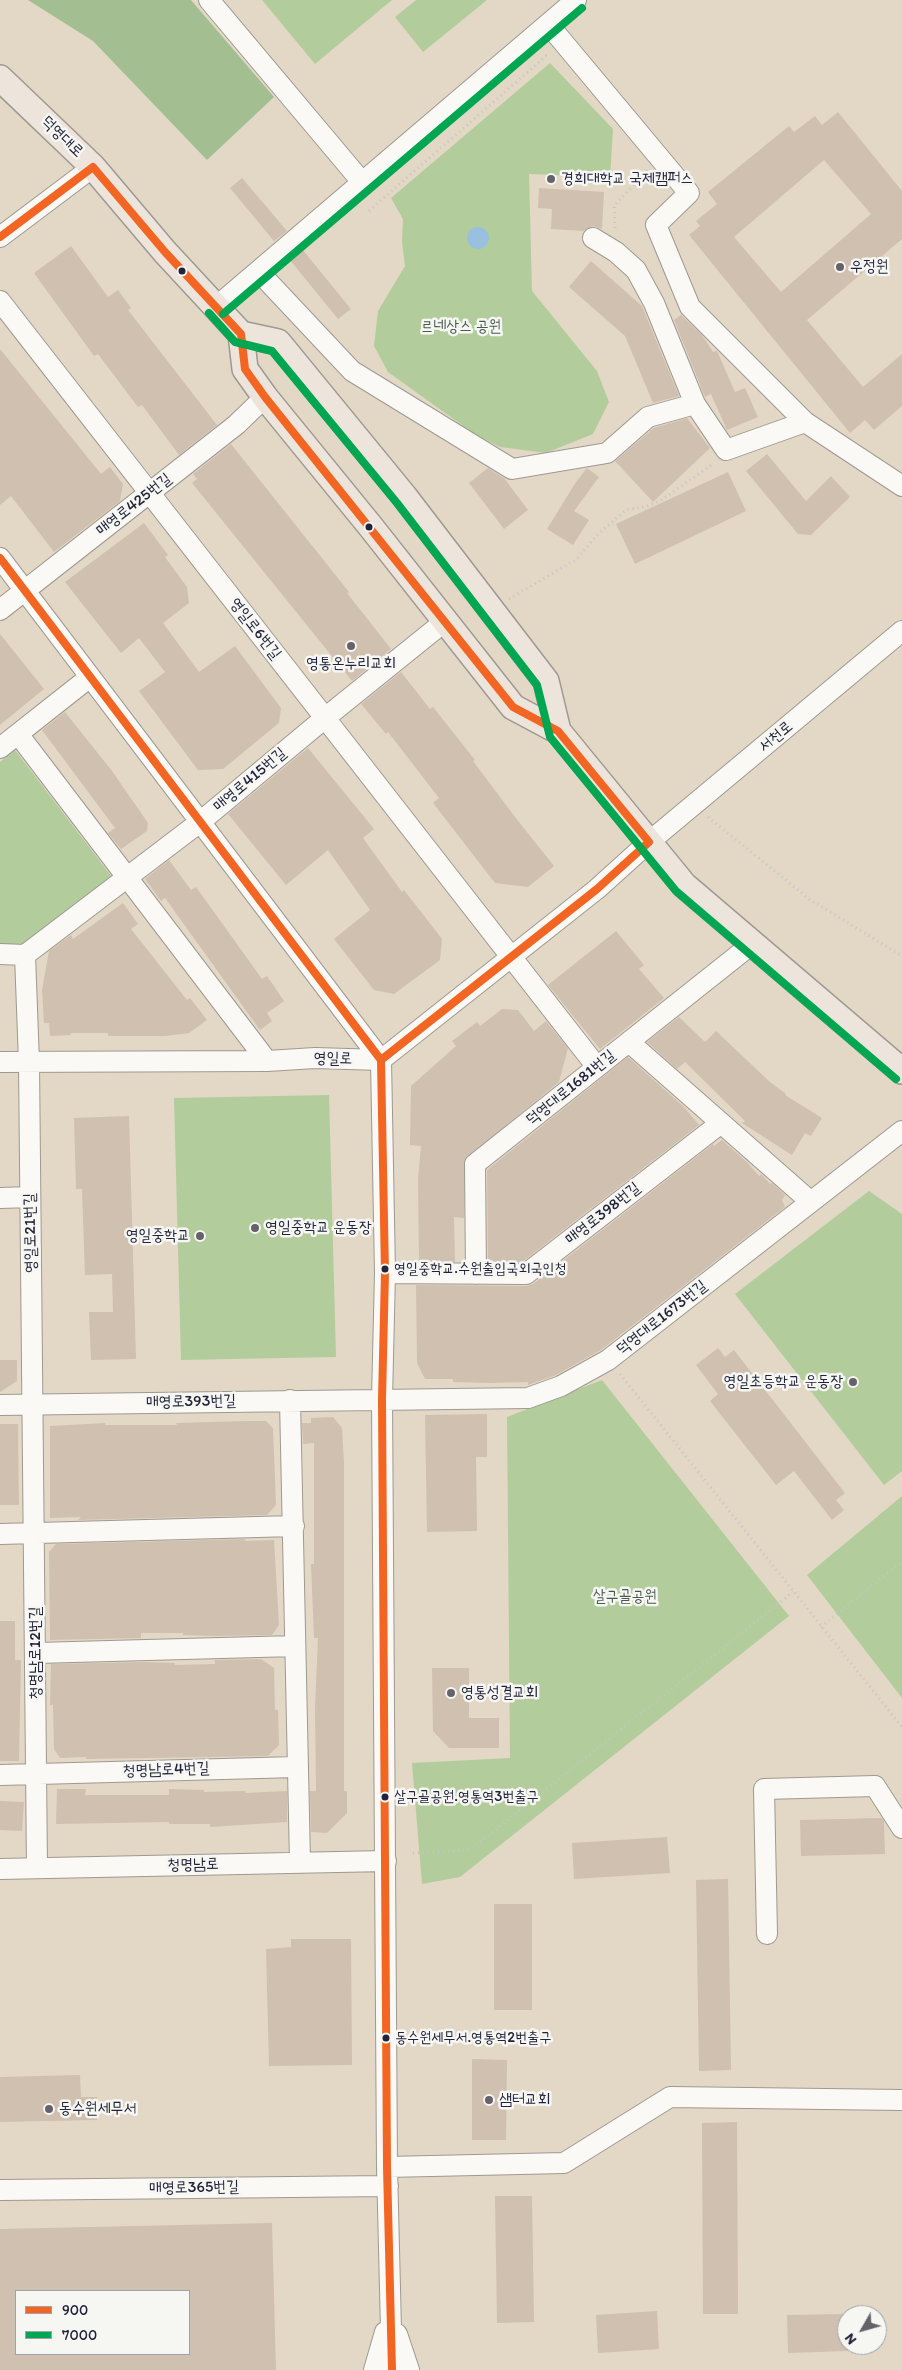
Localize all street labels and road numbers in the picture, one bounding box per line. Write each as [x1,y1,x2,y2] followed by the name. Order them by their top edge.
[37,112,87,162] street label: 덕영대로
[92,469,176,541] street label: 매영로425번길
[225,594,285,664] street label: 영일로6번길
[755,717,797,757] street label: 서천로
[209,744,291,816] street label: 매영로415번길
[522,1046,620,1130] street label: 덕영대로1681번길
[314,1049,352,1069] street label: 영일로
[562,1179,644,1249] street label: 매영로398번길
[21,1193,41,1273] street label: 영일로21번길
[613,1277,711,1359] street label: 덕영대로1673번길
[146,1392,236,1412] street label: 매영로393번길
[26,1606,46,1700] street label: 청명남로12번길
[122,1759,210,1781] street label: 청명남로4번길
[167,1855,219,1875] street label: 청명남로
[149,2178,239,2198] street label: 매영로365번길

